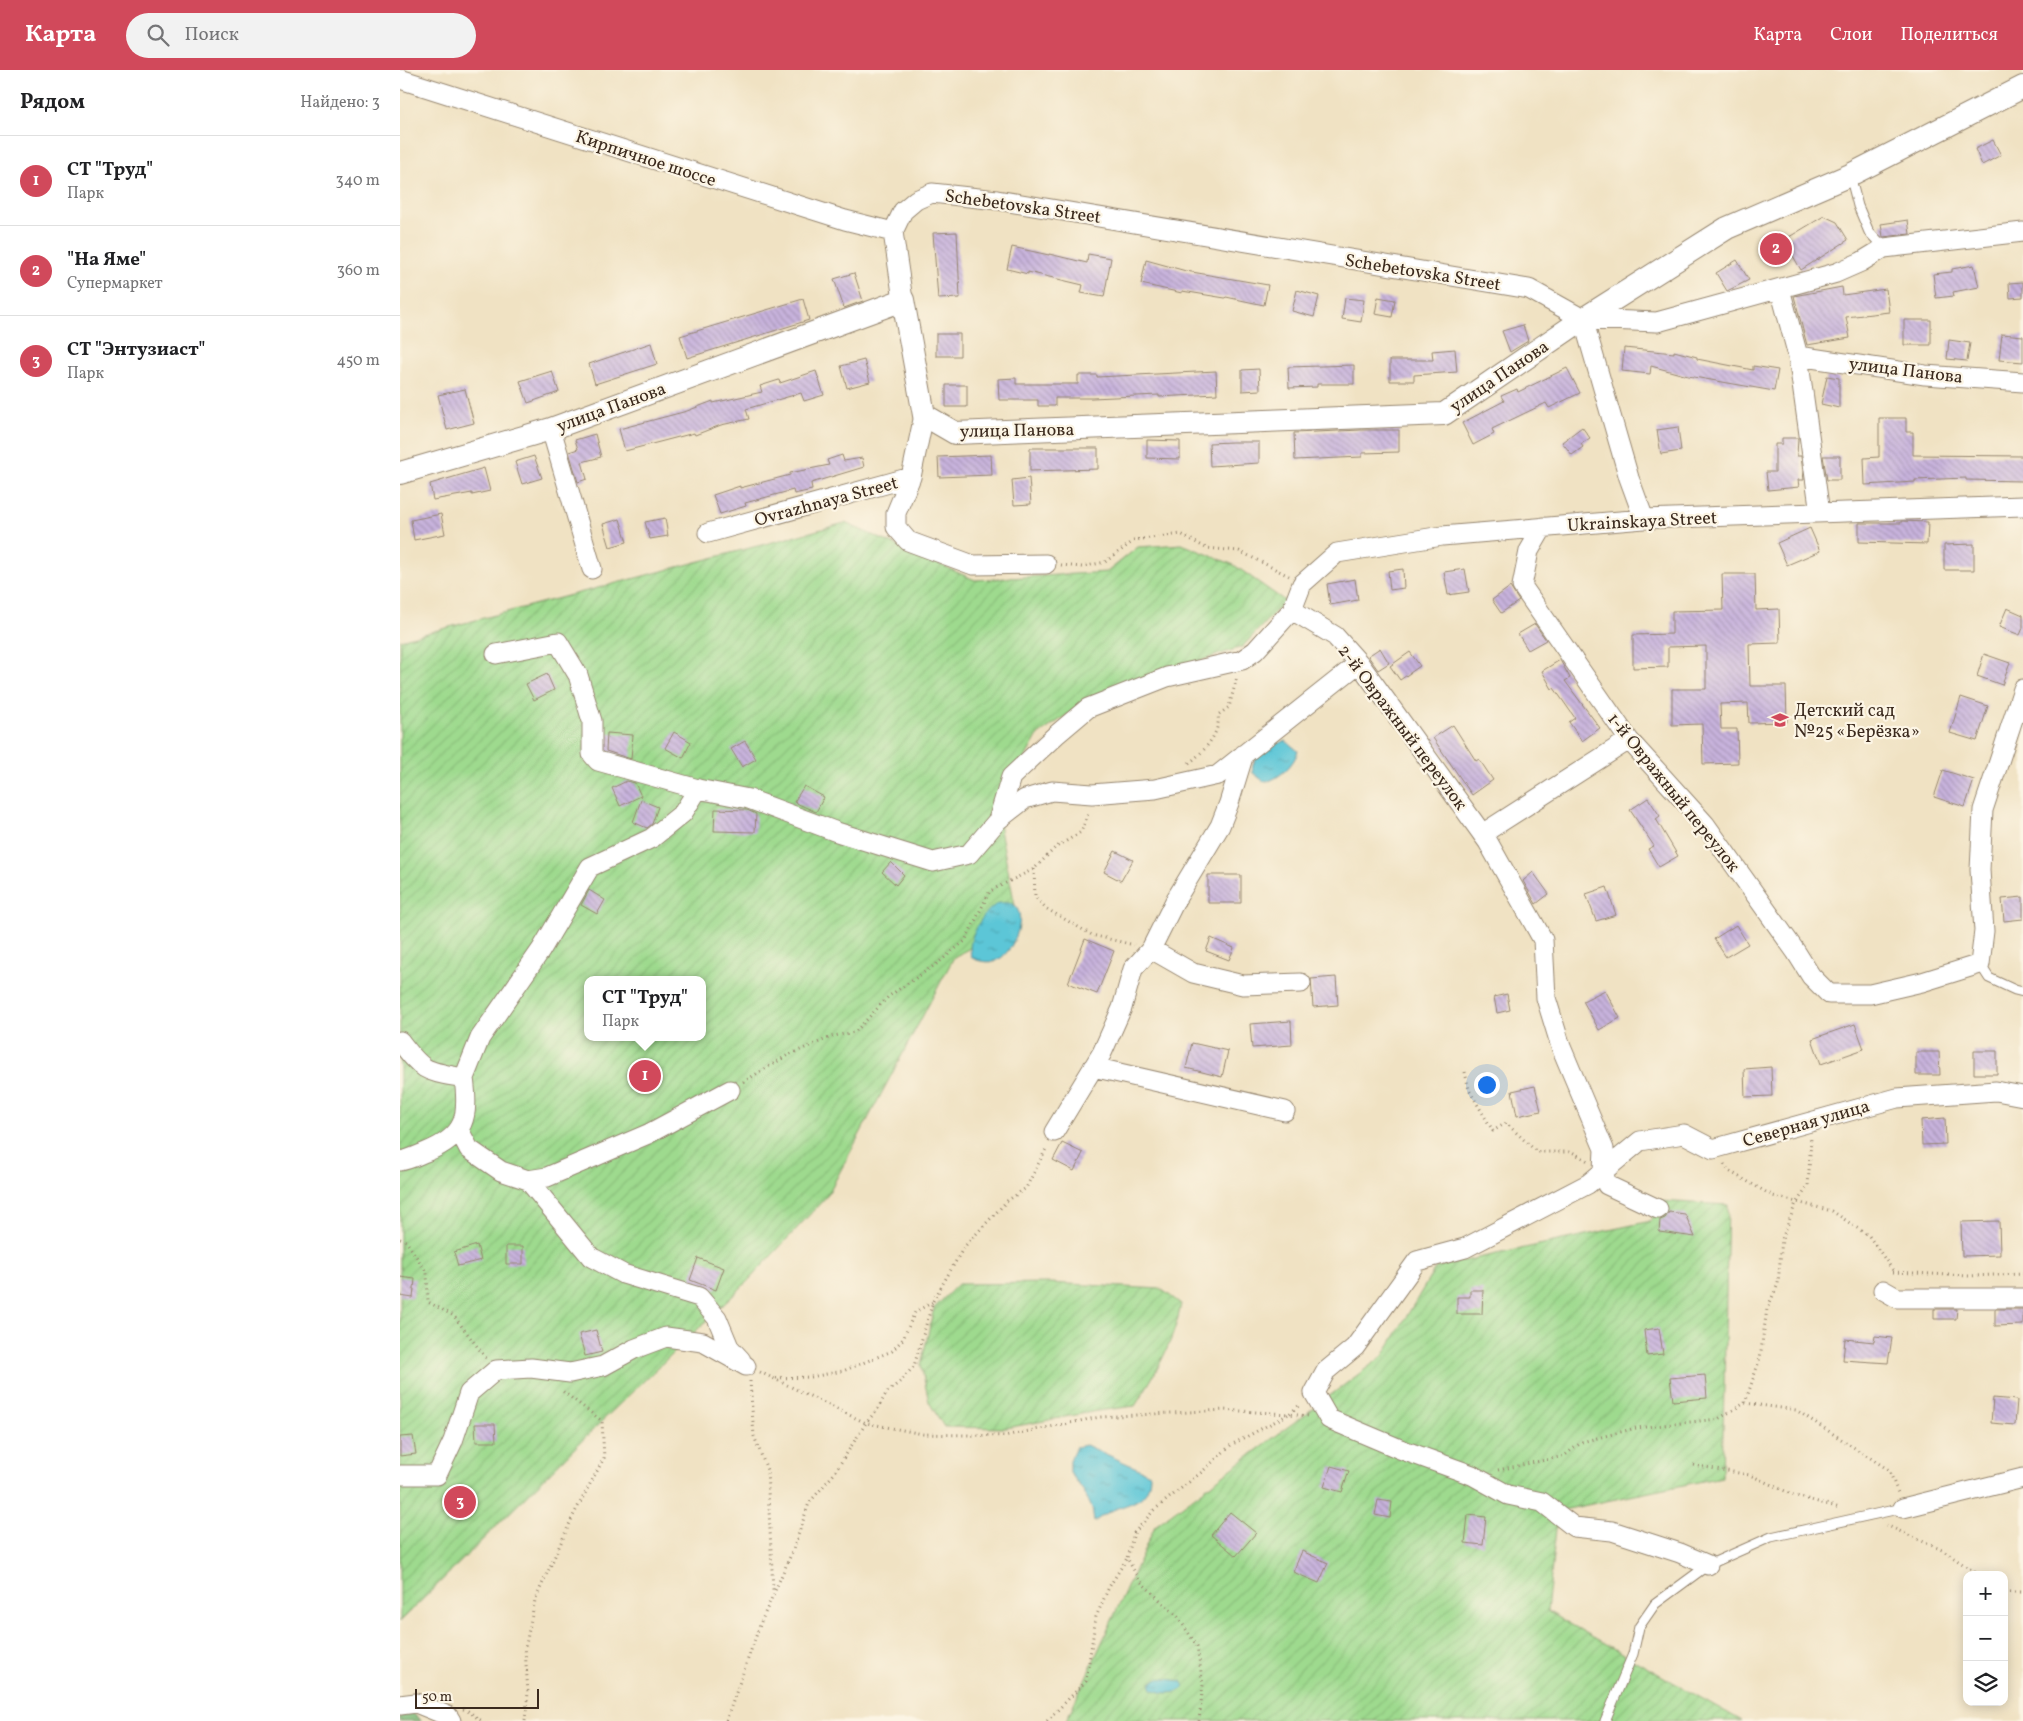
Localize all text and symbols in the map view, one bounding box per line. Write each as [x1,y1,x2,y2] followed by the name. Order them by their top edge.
[126,13,476,58] search box
[25,18,96,52] text: Карта
[144,21,172,49] icon: search
[184,22,239,48] text: Поиск
[1754,23,1802,48] text: Карта
[1830,23,1872,48] text: Слои
[1900,23,1998,48] text: Поделиться
[20,88,85,117] text: Рядом
[300,92,380,114] text: Найдено: 3
[572,125,719,194] street label: Кирпичное шоссе
[67,157,153,183] text: СТ "Труд"
[33,170,39,192] text: 1
[336,170,380,192] text: 340 m
[67,183,104,205] text: Парк
[943,184,1102,231] street label: Schebetovska Street
[1760,230,1792,268] pin: 2
[67,247,146,273] text: "На Яме"
[1343,249,1502,298] street label: Schebetovska Street
[32,260,40,282] text: 2
[337,260,380,282] text: 360 m
[67,273,163,295] text: Супермаркет
[1445,335,1554,420] street label: улица Панова
[67,337,206,363] text: СТ "Энтузиаст"
[32,350,40,372] text: 3
[337,350,380,372] text: 450 m
[1847,352,1964,391] street label: улица Панова
[67,363,104,385] text: Парк
[553,377,670,440] street label: улица Панова
[959,418,1075,445] street label: улица Панова
[752,471,901,534] street label: Ovrazhnaya Street
[1566,506,1718,539] street label: Ukrainskaya Street
[1331,640,1473,816] street label: 2-й Овражный переулок
[1794,699,1920,745] place label: Детский сад №25 «Берёзка»
[1601,708,1745,878] street label: 1-й Овражный переулок
[1770,710,1790,730] school or university icon: Детский сад №25 «Берёзка»
[584,976,706,1041] popup
[602,985,688,1011] text: СТ "Труд"
[602,1011,639,1033] text: Парк
[629,1057,661,1095] pin: 1
[1474,1072,1500,1098] your location
[1740,1094,1873,1154] street label: Северная улица
[444,1483,476,1521] pin: 3
[1963,1571,2008,1706] map controls
[1963,1571,2008,1616] button: +
[1963,1616,2008,1661] button: −
[1963,1661,2008,1706] button: layers
[415,1686,539,1709] scale bar
[422,1688,452,1707] text: 50 m

